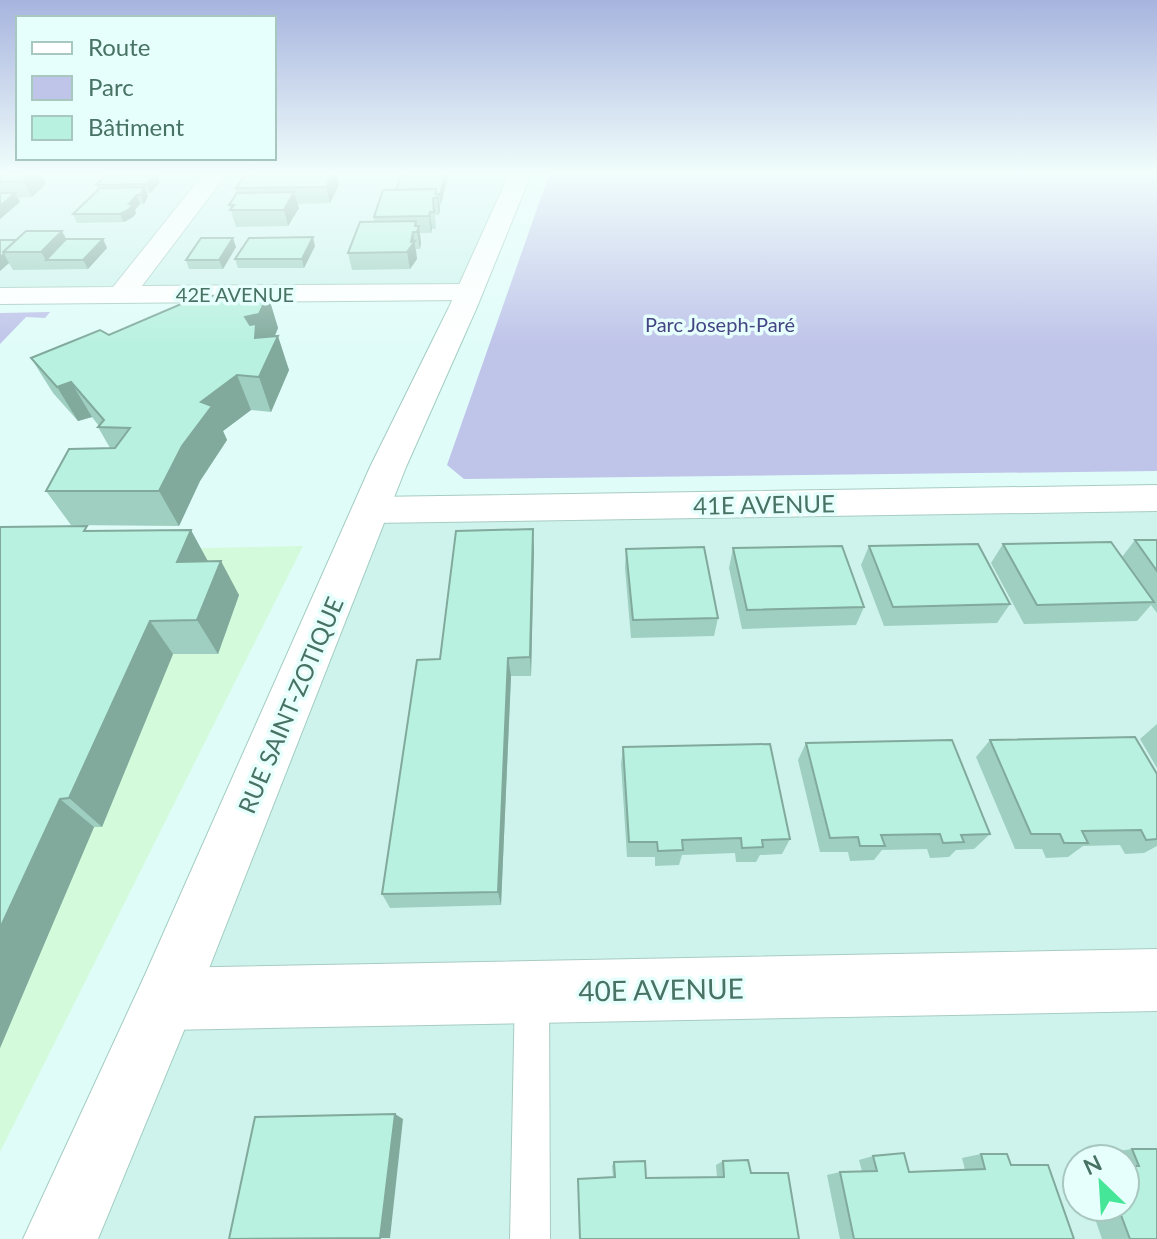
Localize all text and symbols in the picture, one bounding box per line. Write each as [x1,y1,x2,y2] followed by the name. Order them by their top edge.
[16,16,276,160] legend
[88,32,150,61] text: Route
[88,72,134,101] text: Parc
[88,112,185,141] text: Bâtiment
[176,282,294,306] street label: 42E AVENUE
[645,312,795,336] park label: Parc Joseph-Paré
[693,488,835,520] street label: 41E AVENUE
[231,592,349,818] street label: RUE SAINT-ZOTIQUE
[578,971,744,1007] street label: 40E AVENUE
[1061,1143,1141,1223] north arrow
[1079,1149,1106,1180] text: N

